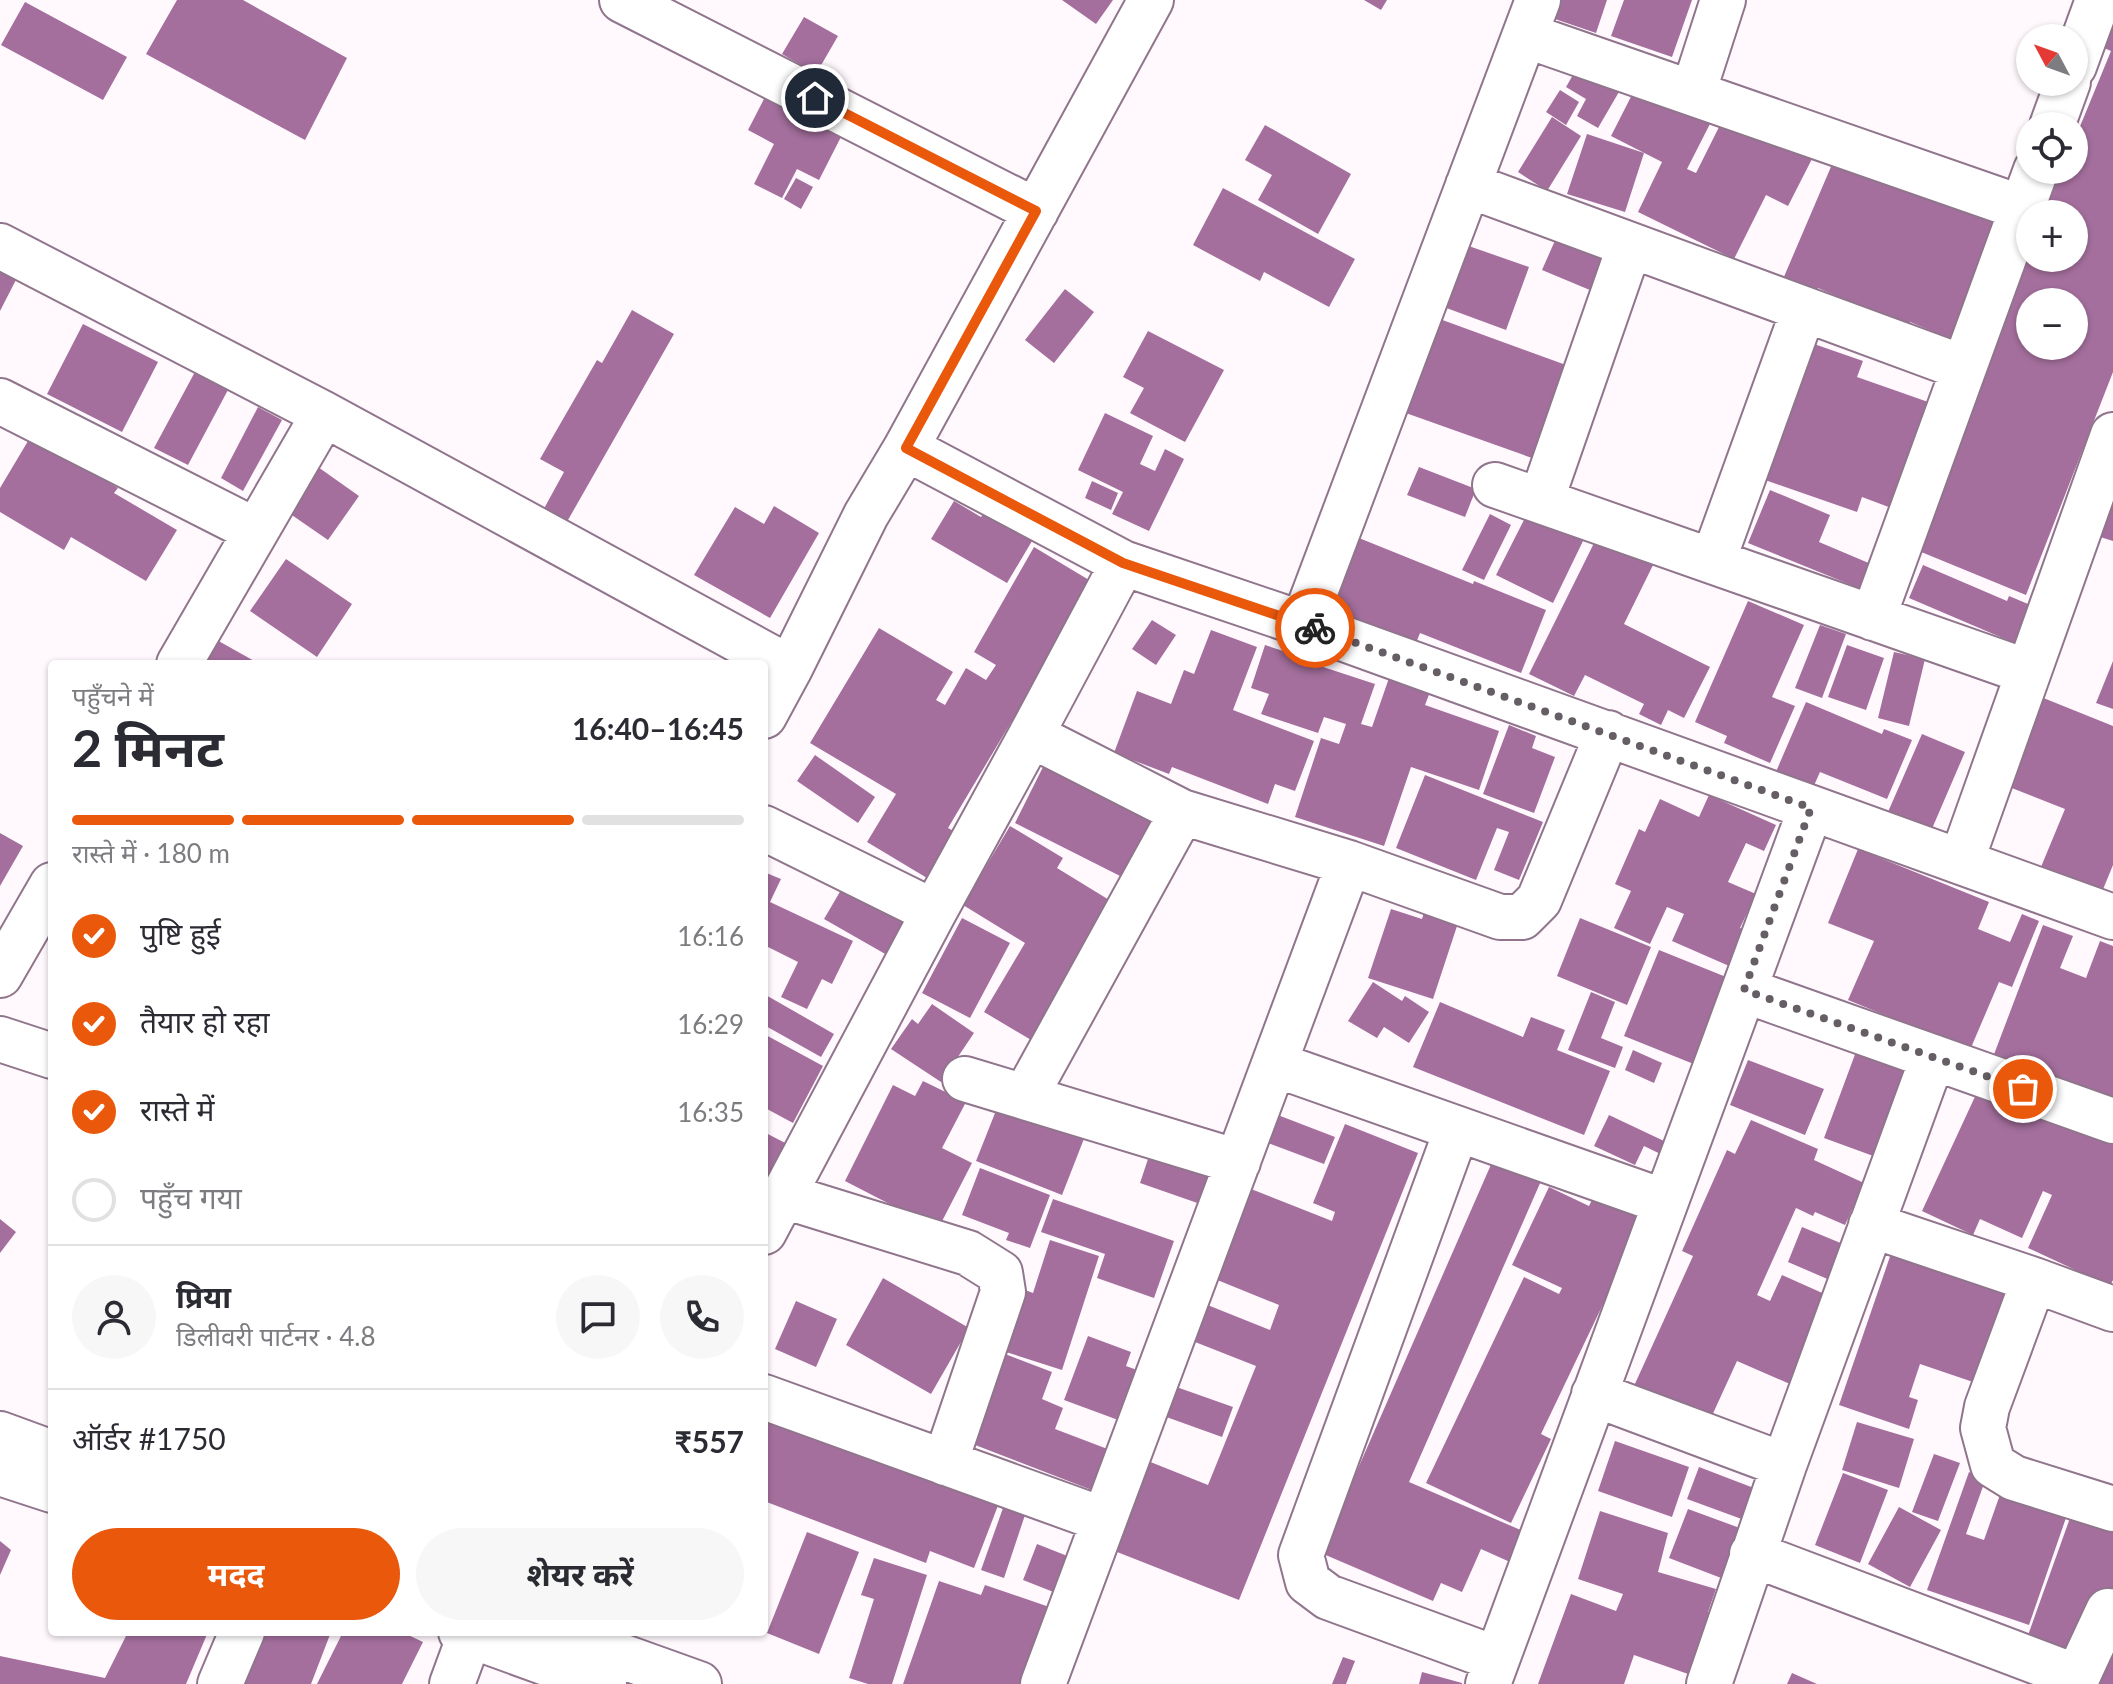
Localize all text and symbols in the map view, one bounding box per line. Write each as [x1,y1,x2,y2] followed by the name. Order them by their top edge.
[2016,24,2088,96] north arrow
[2016,24,2088,360] map controls
[781,64,849,132] pin
[793,76,837,120] icon: home
[2016,112,2088,184] button: locate
[2016,200,2088,272] button: +
[2016,288,2088,360] button: −
[1275,588,1355,668] courier
[1293,606,1337,650] icon: bike
[72,680,154,712] text: पहुँचने में
[572,710,744,746] text: 16:40–16:45
[72,716,224,778] text: 2 मिनट
[72,837,230,869] text: रास्ते में · 180 m
[72,914,116,958] icon: check
[140,915,221,951] text: पुष्टि हुई
[677,920,744,952] text: 16:16
[72,1002,116,1046] icon: check
[140,1003,270,1039] text: तैयार हो रहा
[677,1008,744,1040] text: 16:29
[1989,1055,2057,1123] pin
[2001,1067,2045,1111] icon: bag
[72,1090,116,1134] icon: check
[140,1091,214,1127] text: रास्ते में
[677,1096,744,1128] text: 16:35
[140,1179,242,1215] text: पहुँच गया
[72,1275,156,1359] button: person
[556,1275,640,1359] button: chat
[660,1275,744,1359] button: phone
[176,1278,231,1314] text: प्रिया
[176,1320,376,1352] text: डिलीवरी पार्टनर · 4.8
[72,1420,226,1456] text: ऑर्डर #1750
[674,1423,744,1459] text: ₹557
[72,1528,400,1620] button: मदद
[416,1528,744,1620] button: शेयर करें

